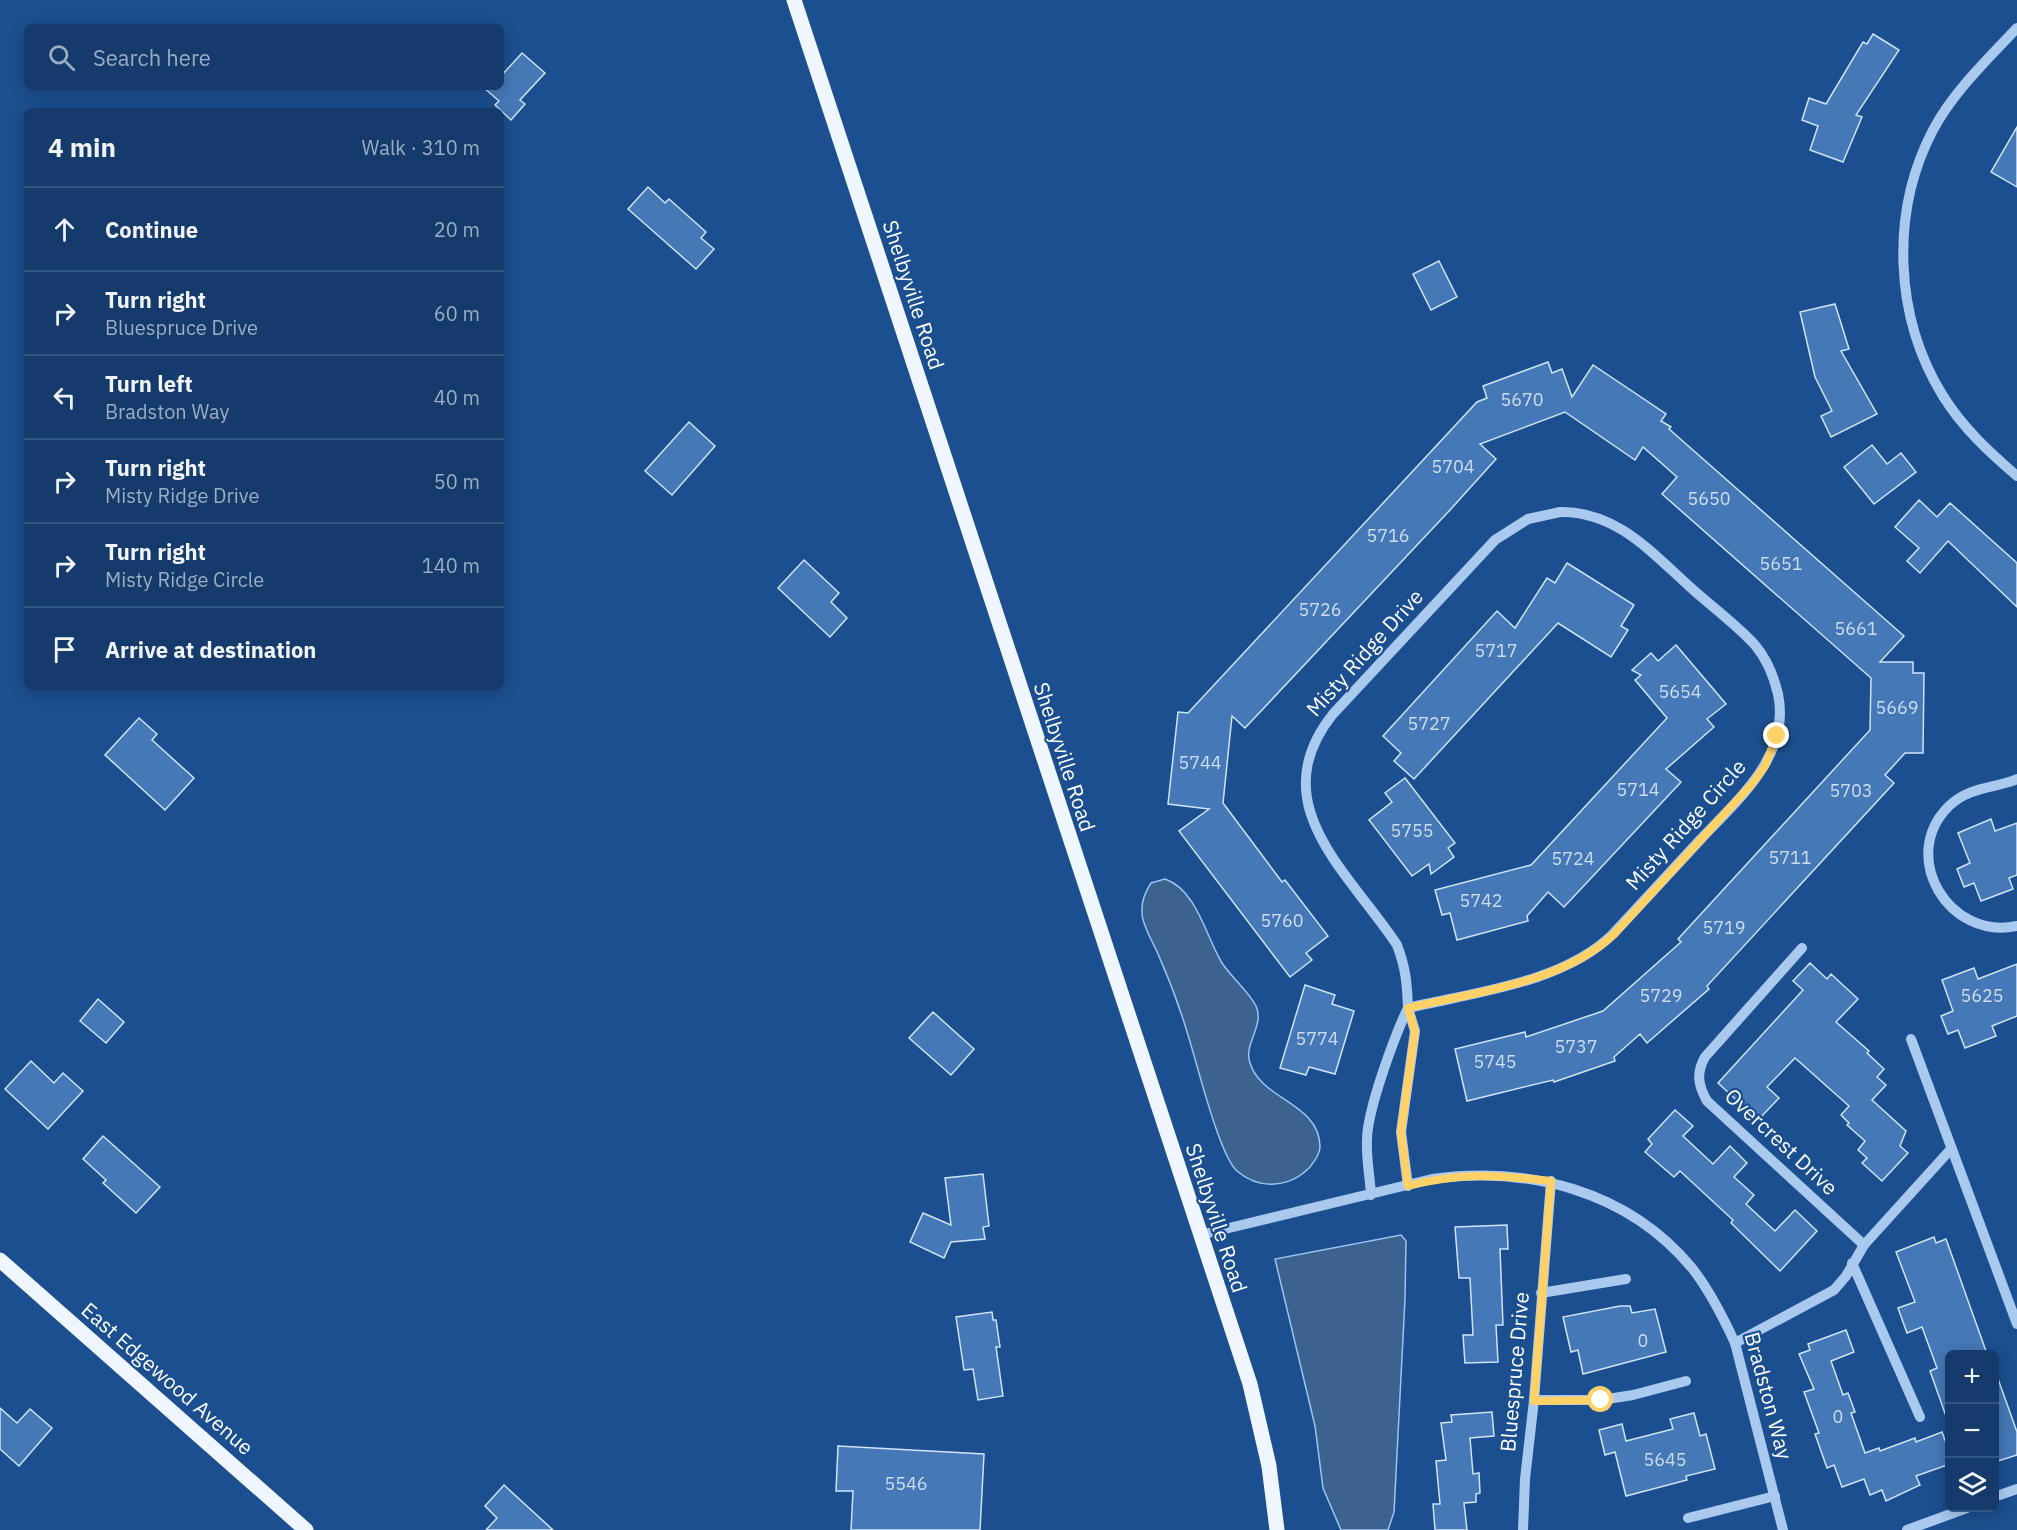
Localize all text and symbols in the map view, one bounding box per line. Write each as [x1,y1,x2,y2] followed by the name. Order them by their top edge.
[24,24,504,90] search box
[45,41,78,74] icon: search
[93,43,211,72] text: Search here
[48,130,116,164] text: 4 min
[362,134,480,161] text: Walk · 310 m
[48,213,81,246] icon: ahead
[105,215,198,244] text: Continue
[434,216,480,243] text: 20 m
[877,216,951,373] street label: Shelbyville Road
[105,285,206,314] text: Turn right
[48,297,81,330] icon: right
[434,300,480,327] text: 60 m
[105,314,258,341] text: Bluespruce Drive
[105,369,193,398] text: Turn left
[48,381,81,414] icon: left
[434,384,480,411] text: 40 m
[1500,388,1544,411] house number: 5670
[105,398,230,425] text: Bradston Way
[105,453,206,482] text: Turn right
[1431,455,1475,478] house number: 5704
[48,465,81,498] icon: right
[434,468,480,495] text: 50 m
[105,482,260,509] text: Misty Ridge Drive
[1687,487,1731,510] house number: 5650
[1366,524,1410,547] house number: 5716
[105,537,206,566] text: Turn right
[48,549,81,582] icon: right
[422,552,480,579] text: 140 m
[1759,552,1803,575] house number: 5651
[105,566,264,593] text: Misty Ridge Circle
[1300,583,1429,722] street label: Misty Ridge Drive
[1298,598,1342,621] house number: 5726
[1834,617,1878,640] house number: 5661
[48,633,81,666] icon: arrive
[105,635,316,664] text: Arrive at destination
[1474,639,1518,662] house number: 5717
[1028,678,1102,835] street label: Shelbyville Road
[1658,680,1702,703] house number: 5654
[1875,696,1919,719] house number: 5669
[1407,712,1451,735] house number: 5727
[1763,722,1789,748] route end
[1178,751,1222,774] house number: 5744
[1619,753,1752,896] street label: Misty Ridge Circle
[1616,778,1660,801] house number: 5714
[1829,779,1873,802] house number: 5703
[1390,819,1434,842] house number: 5755
[1768,846,1812,869] house number: 5711
[1551,847,1595,870] house number: 5724
[1459,889,1503,912] house number: 5742
[1260,909,1304,932] house number: 5760
[1702,916,1746,939] house number: 5719
[1639,984,1683,1007] house number: 5729
[1960,984,2004,1007] house number: 5625
[1295,1027,1339,1050] house number: 5774
[1554,1035,1598,1058] house number: 5737
[1473,1050,1517,1073] house number: 5745
[1719,1082,1844,1201] street label: Overcrest Drive
[1180,1139,1254,1296] street label: Shelbyville Road
[1493,1291,1535,1453] street label: Bluespruce Drive
[76,1296,260,1461] street label: East Edgewood Avenue
[1638,1329,1648,1352] house number: 0
[1739,1329,1800,1463] street label: Bradston Way
[1945,1350,1999,1512] map controls
[1945,1350,1999,1404] button: +
[1587,1386,1613,1412] route start
[1945,1404,1999,1458] button: −
[1833,1405,1843,1428] house number: 0
[1643,1448,1687,1471] house number: 5645
[1945,1458,1999,1512] button: layers
[884,1472,928,1495] house number: 5546

